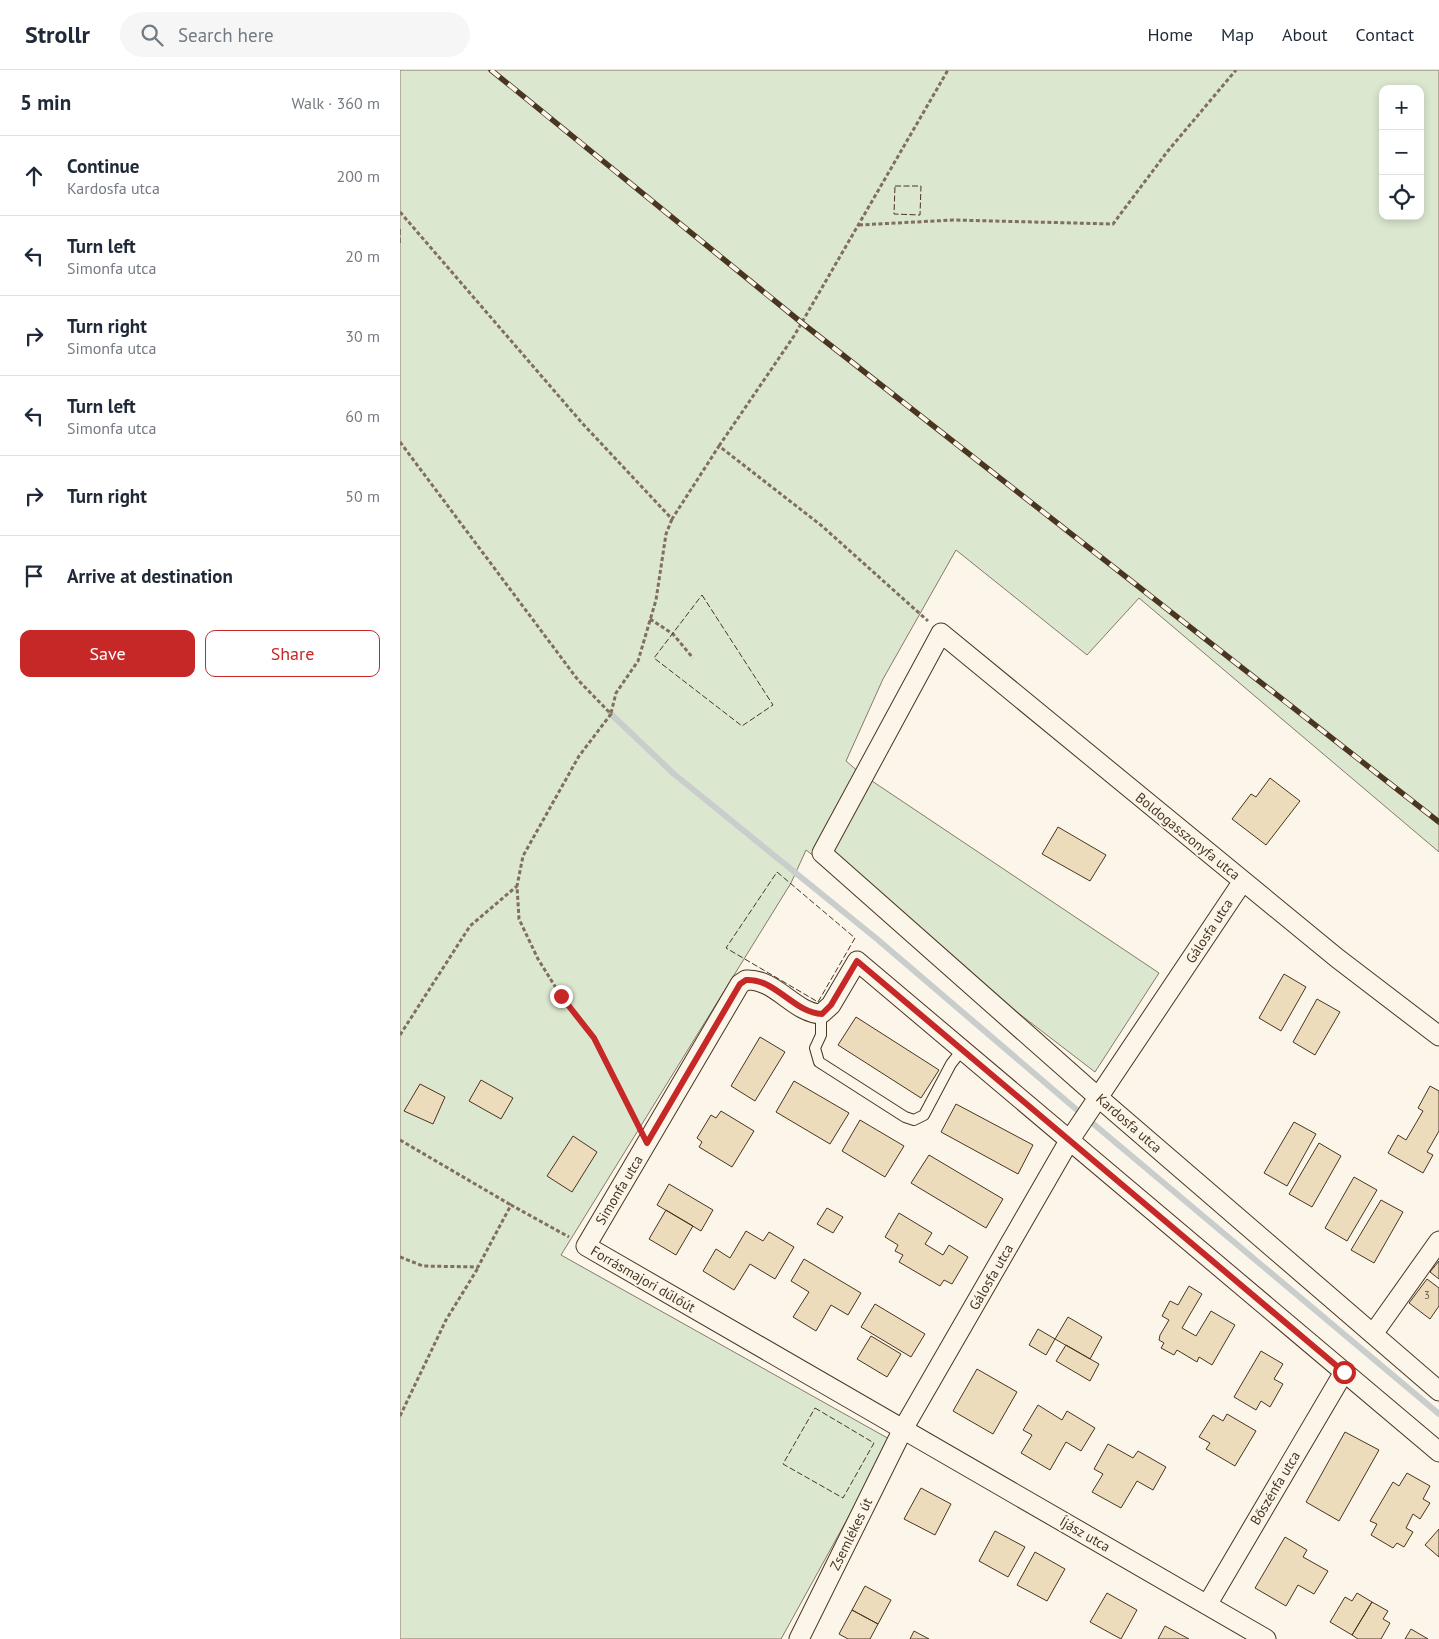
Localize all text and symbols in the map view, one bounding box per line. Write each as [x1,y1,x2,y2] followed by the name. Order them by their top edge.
[120,12,470,57] search box
[25,19,90,50] text: Strollr
[138,21,166,49] icon: search
[178,23,274,47] text: Search here
[1147,23,1193,46] text: Home
[1221,23,1254,46] text: Map
[1282,23,1328,46] text: About
[1356,23,1414,46] text: Contact
[1379,85,1424,220] map controls
[1379,85,1424,130] button: +
[20,89,71,116] text: 5 min
[291,93,380,113] text: Walk · 360 m
[1379,130,1424,175] button: −
[67,154,139,178] text: Continue
[20,162,48,190] icon: ahead
[337,166,380,186] text: 200 m
[1379,175,1424,220] button: locate
[67,178,160,198] text: Kardosfa utca
[67,234,136,258] text: Turn left
[20,242,48,270] icon: left
[345,246,380,266] text: 20 m
[67,258,156,278] text: Simonfa utca
[67,314,147,338] text: Turn right
[20,322,48,350] icon: right
[345,326,380,346] text: 30 m
[67,338,156,358] text: Simonfa utca
[67,394,136,418] text: Turn left
[20,402,48,430] icon: left
[345,406,380,426] text: 60 m
[67,418,156,438] text: Simonfa utca
[20,482,48,510] icon: right
[67,484,147,508] text: Turn right
[345,486,380,506] text: 50 m
[20,562,48,590] icon: arrive
[67,564,233,588] text: Arrive at destination
[20,630,195,677] button: Save
[205,630,380,677] button: Share
[1132,788,1244,884] street label: Boldogasszonyfa utca
[1181,895,1237,967] street label: Gálosfa utca
[550,985,573,1008] route end
[1092,1090,1166,1157] street label: Kardosfa utca
[591,1152,647,1228] street label: Simonfa utca
[965,1241,1017,1313] street label: Gálosfa utca
[587,1242,699,1316] street label: Forrásmajori dűlőút
[1424,1288,1430,1302] house number: 3
[1333,1361,1356,1384] route start
[1246,1448,1304,1528] street label: Bőszénfa utca
[826,1495,876,1573] street label: Zsemlékes út
[1056,1512,1114,1556] street label: Íjász utca

